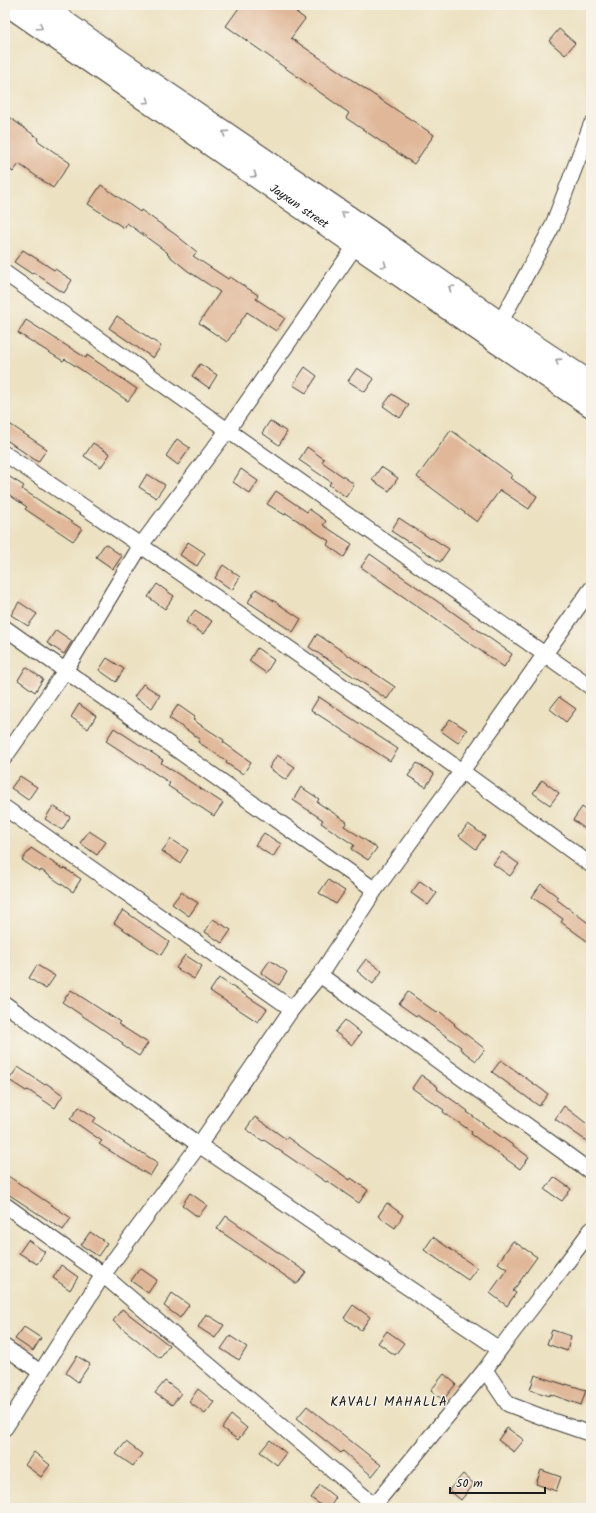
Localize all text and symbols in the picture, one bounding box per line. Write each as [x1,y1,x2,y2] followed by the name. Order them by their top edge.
[36,22,43,30] one-way arrow
[143,96,150,104] one-way arrow
[223,131,230,138] one-way arrow
[250,170,257,178] one-way arrow
[266,179,333,233] street label: Jayxun street
[342,212,349,219] one-way arrow
[380,260,387,268] one-way arrow
[448,285,455,293] one-way arrow
[556,359,563,366] one-way arrow
[330,1392,448,1413] district label: KAVALI MAHALLA
[450,1469,545,1495] scale bar
[456,1474,483,1493] text: 50 m

